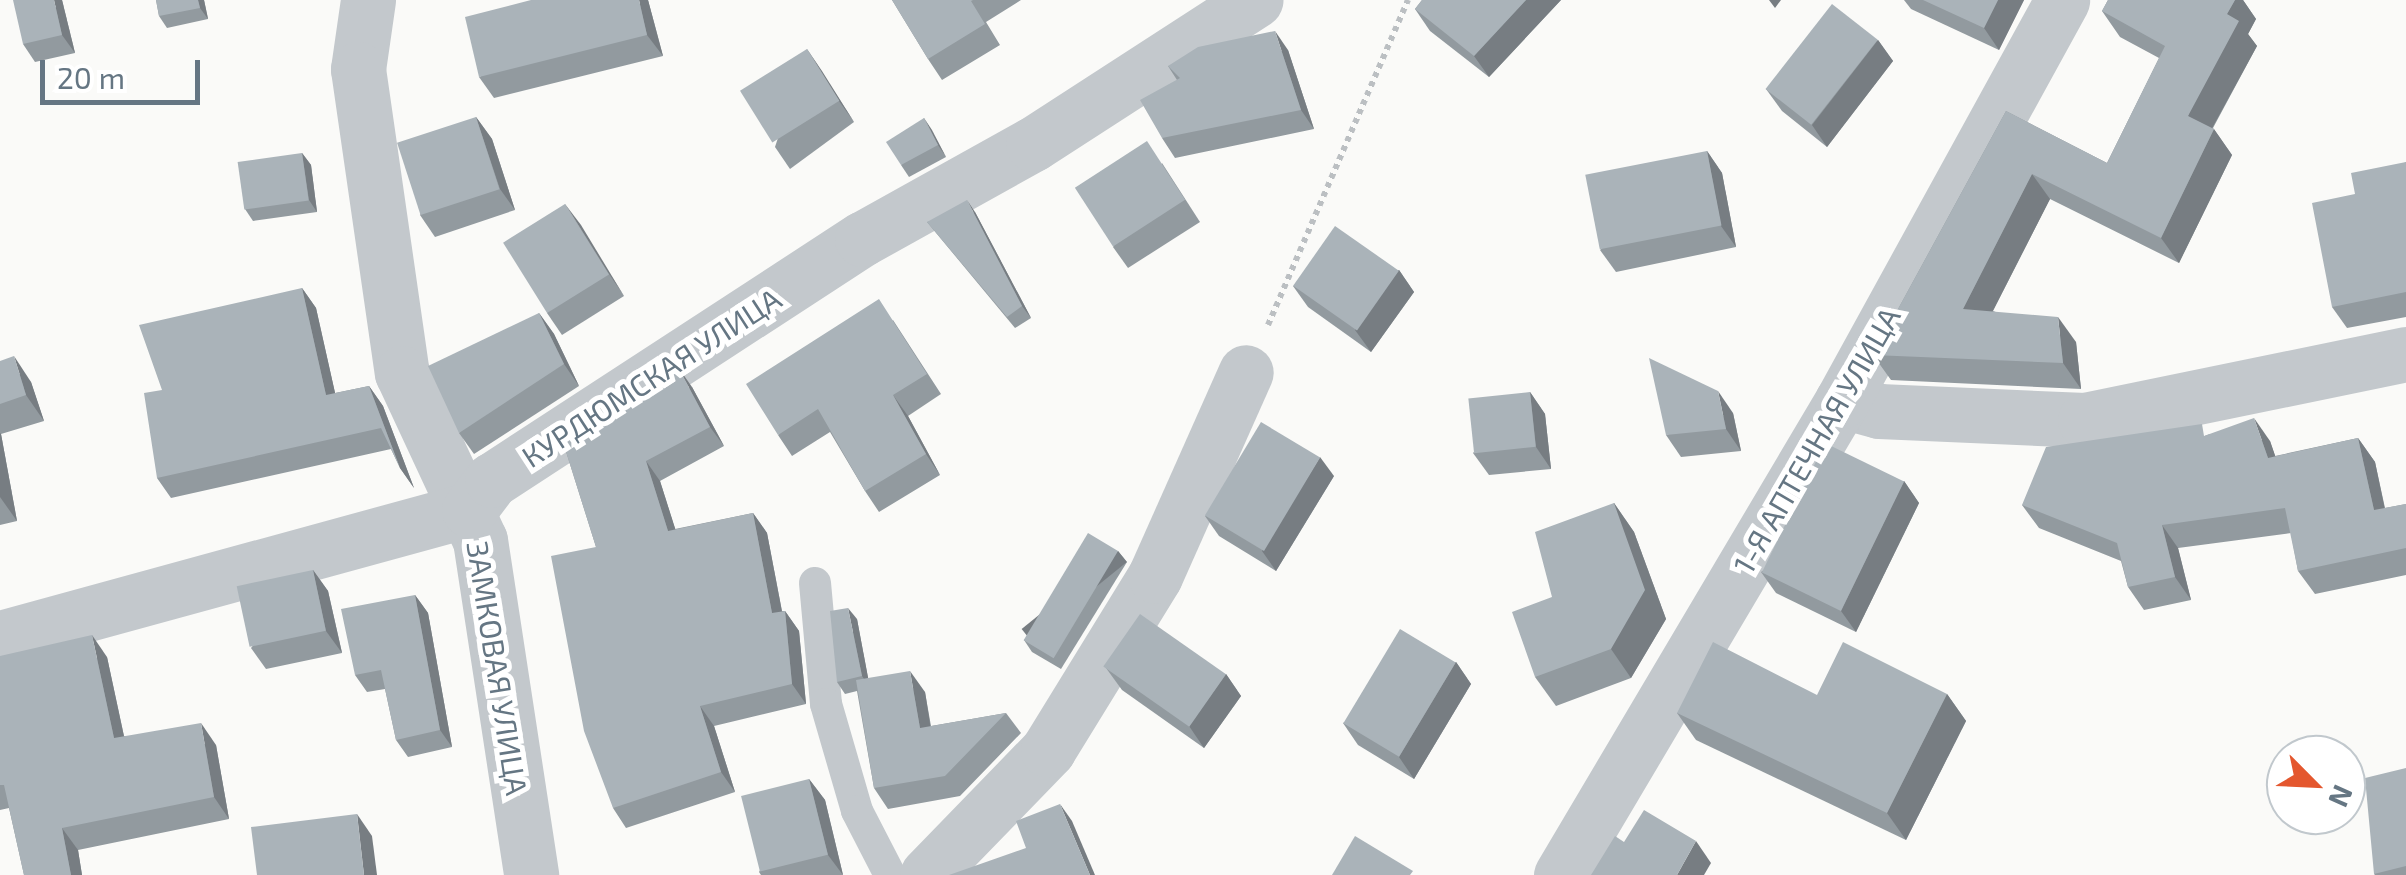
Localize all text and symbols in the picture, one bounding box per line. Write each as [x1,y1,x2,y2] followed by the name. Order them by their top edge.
[45,40,205,102] scale bar
[57,59,125,95] text: 20 m
[515,280,787,474] street label: КУРДЮМСКАЯ УЛИЦА
[1725,301,1907,579] street label: 1-Я АПТЕЧНАЯ УЛИЦА
[460,538,536,798] street label: ЗАМКОВАЯ УЛИЦА
[2266,735,2366,835] north arrow
[2322,780,2361,813] text: N

